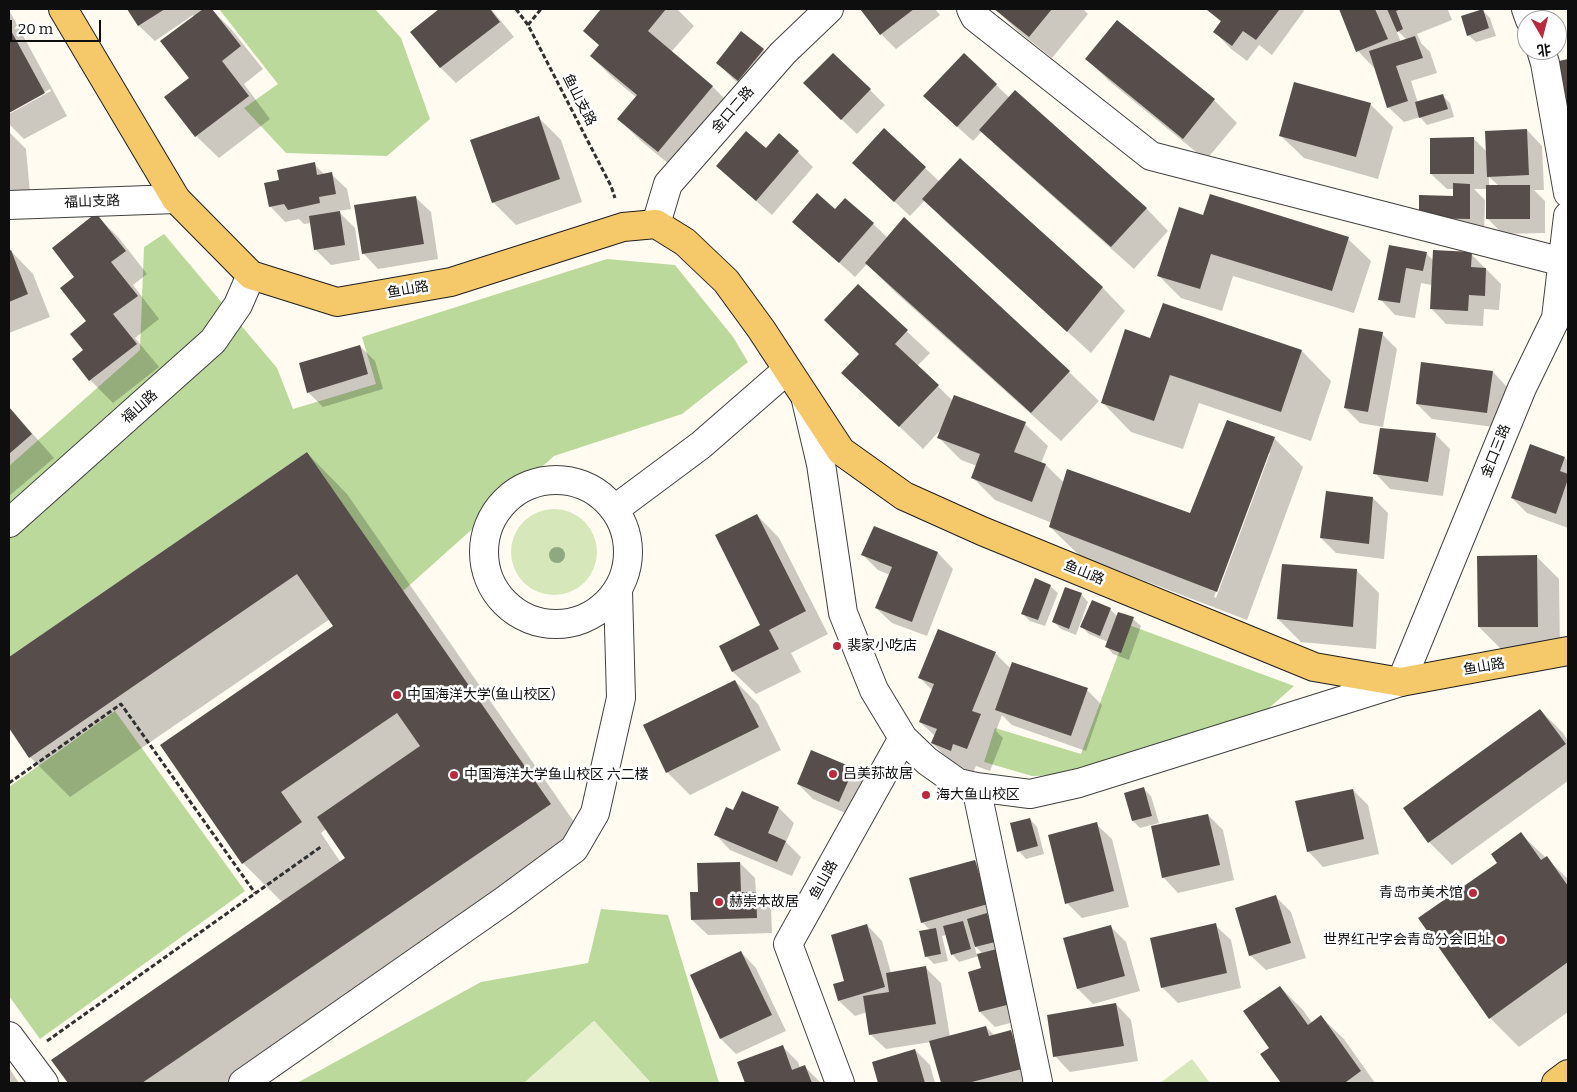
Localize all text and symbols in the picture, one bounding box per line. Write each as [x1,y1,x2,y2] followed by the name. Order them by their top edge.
[12,10,104,42] scale bar
[1517,10,1567,60] north arrow
[18,20,53,38] text: 20 m
[1536,40,1552,59] text: 北
[559,71,599,129] street label: 鱼山支路
[708,83,758,137] street label: 金口二路
[64,193,120,211] street label: 福山支路
[386,278,430,302] street label: 鱼山路
[119,387,161,427] street label: 福山路
[1478,422,1514,480] street label: 金口三路
[1061,557,1107,589] street label: 鱼山路
[847,638,917,654] place label: 裴家小吃店
[831,640,843,652] marker: 裴家小吃店
[1462,655,1506,679] street label: 鱼山路
[407,687,556,703] place label: 中国海洋大学(鱼山校区)
[391,689,403,701] marker: 中国海洋大学(鱼山校区)
[843,766,913,782] place label: 吕美荪故居
[464,767,649,783] place label: 中国海洋大学鱼山校区 六二楼
[827,768,839,780] marker: 吕美荪故居
[448,769,460,781] marker: 中国海洋大学鱼山校区 六二楼
[936,787,1020,803] place label: 海大鱼山校区
[920,789,932,801] marker: 海大鱼山校区
[806,858,842,902] street label: 鱼山路
[1379,885,1463,901] place label: 青岛市美术馆
[1467,887,1479,899] marker: 青岛市美术馆
[729,894,799,910] place label: 赫崇本故居
[713,896,725,908] marker: 赫崇本故居
[1323,932,1491,948] place label: 世界红卍字会青岛分会旧址
[1495,934,1507,946] marker: 世界红卍字会青岛分会旧址

